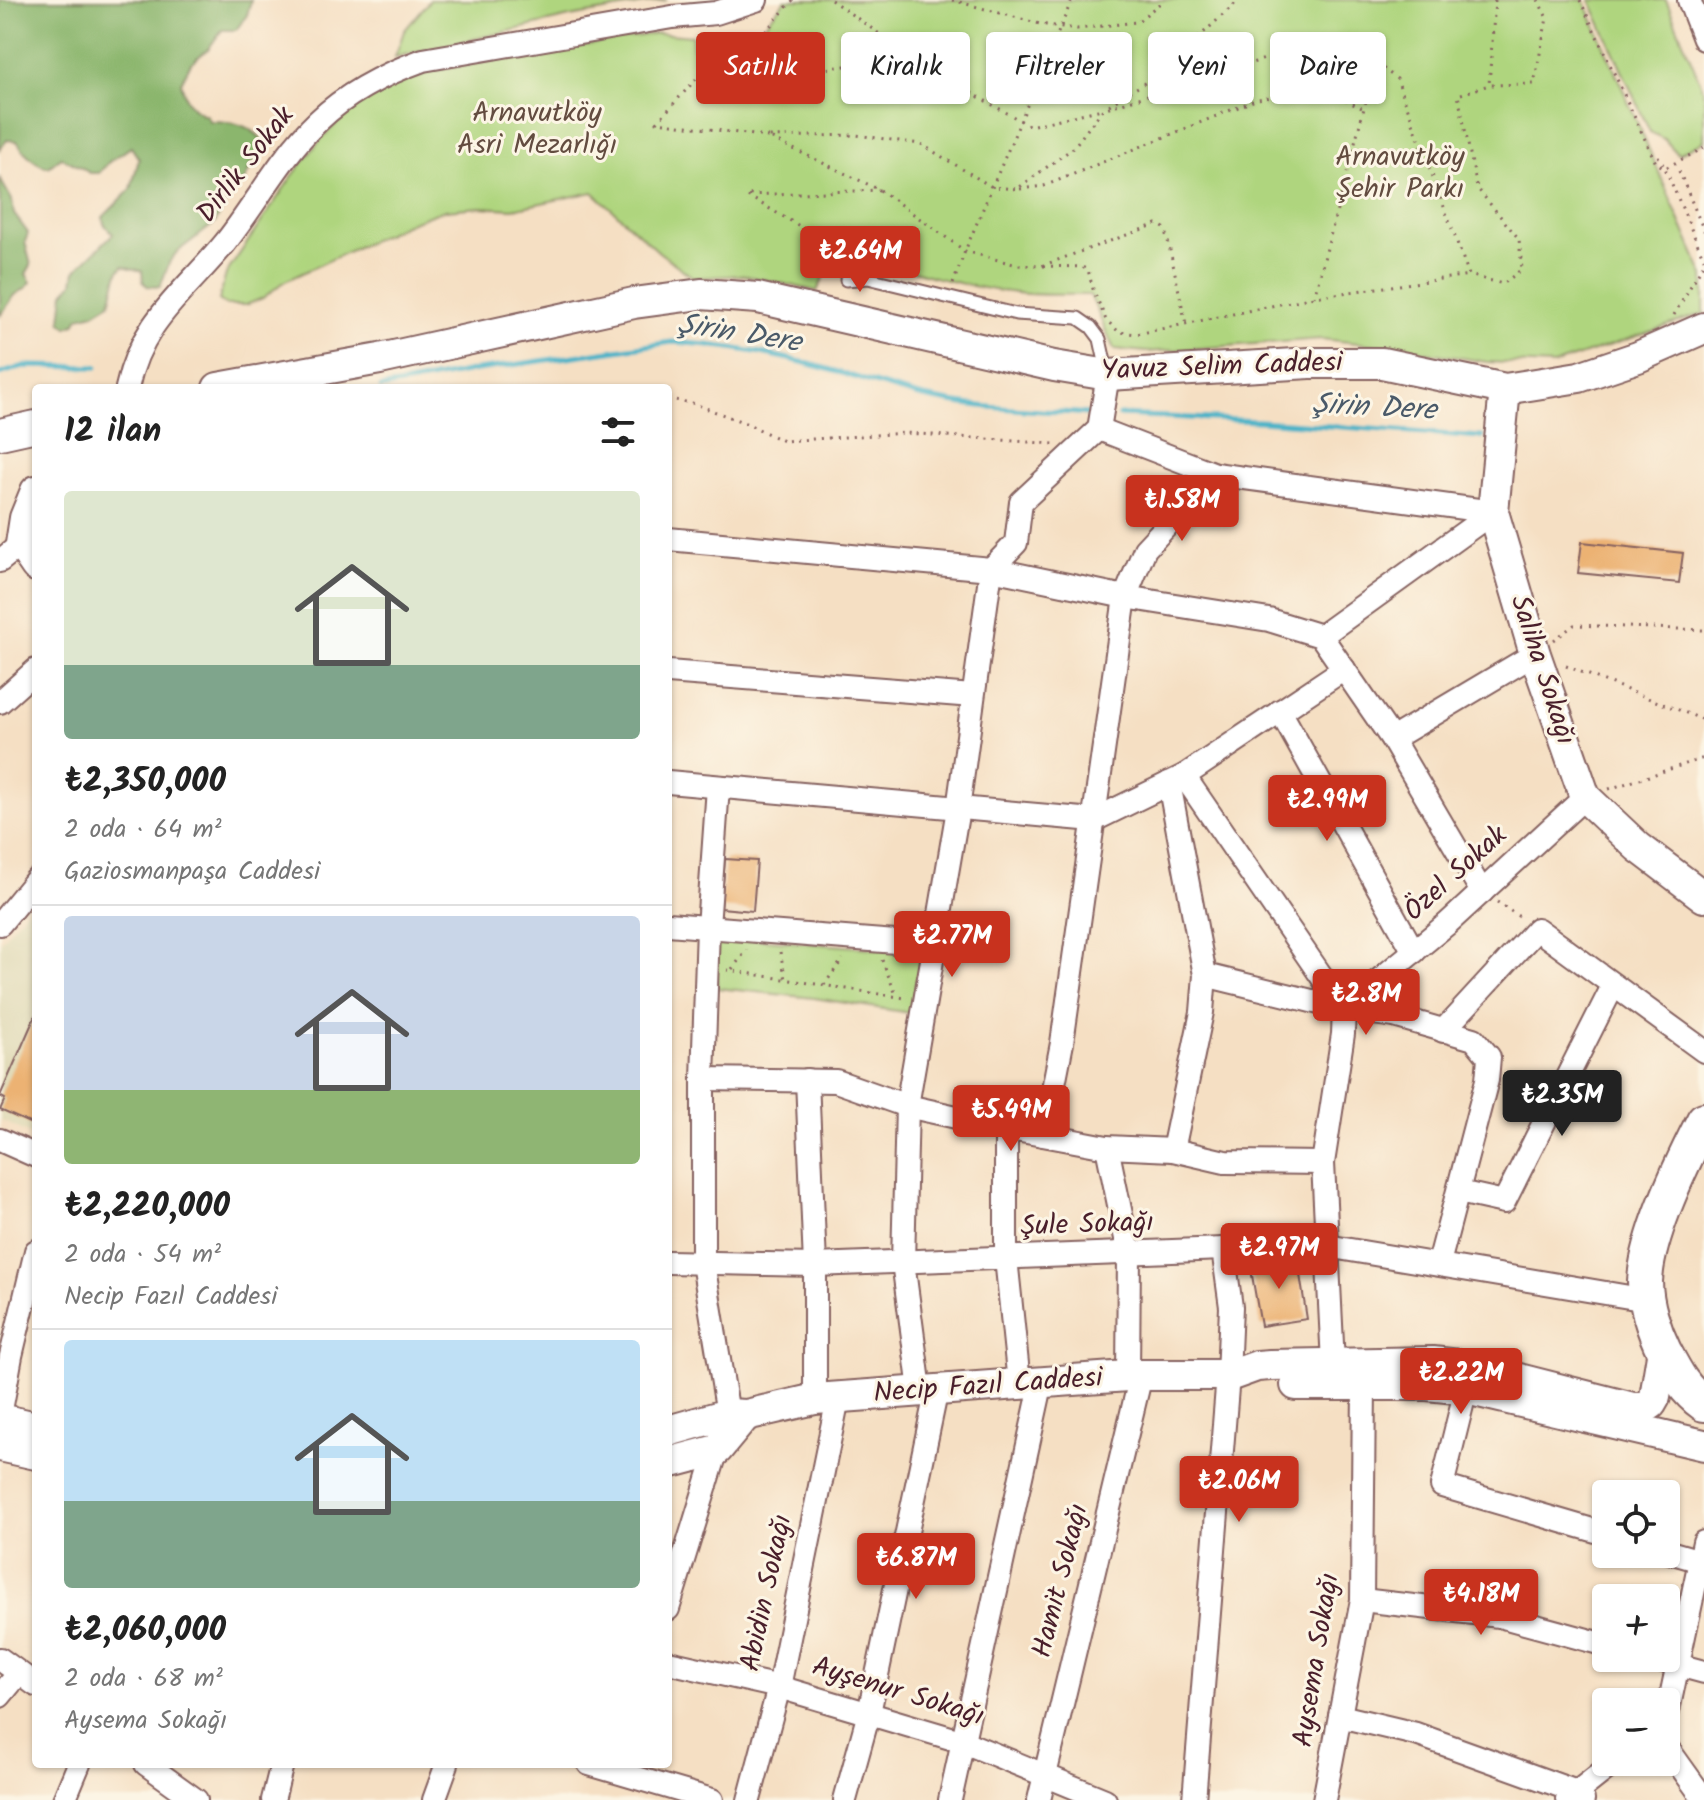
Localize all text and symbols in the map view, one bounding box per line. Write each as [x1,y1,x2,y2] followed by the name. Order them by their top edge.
[696,32,825,104] chip: Satılık
[841,32,970,104] chip: Kiralık
[986,32,1132,104] chip: Filtreler
[1148,32,1254,104] chip: Yeni
[1270,32,1386,104] chip: Daire
[457,91,617,168] park label: Arnavutköy Asri Mezarlığı
[186,96,307,234] street label: Dirlik Sokak
[1335,135,1466,212] park label: Arnavutköy Şehir Parkı
[795,226,925,294] pin: ₺2.64M
[818,231,902,273] text: ₺2.64M
[674,301,807,368] water label: Şirin Dere
[1100,340,1345,394] street label: Yavuz Selim Caddesi
[1310,381,1440,435] water label: Şirin Dere
[64,405,161,459] text: 12 ilan
[596,410,640,454] icon: filters
[1117,475,1247,543] pin: ₺1.58M
[1144,480,1220,522] text: ₺1.58M
[280,543,424,687] icon: home
[1497,589,1587,751] street label: Saliha Sokağı
[64,755,226,809] text: ₺2,350,000
[1262,775,1392,843] pin: ₺2.99M
[1286,780,1368,822] text: ₺2.99M
[64,809,221,851] text: 2 oda · 64 m²
[1394,814,1519,933] street label: Özel Sokak
[64,851,320,893] text: Gaziosmanpaşa Caddesi
[887,911,1017,979] pin: ₺2.77M
[912,916,992,958] text: ₺2.77M
[280,968,424,1112] icon: home
[1310,969,1422,1037] pin: ₺2.8M
[1331,974,1401,1016] text: ₺2.8M
[1497,1070,1627,1138] pin: ₺2.35M
[1521,1075,1603,1117] text: ₺2.35M
[946,1085,1076,1153] pin: ₺5.49M
[971,1090,1051,1132] text: ₺5.49M
[64,1180,230,1234] text: ₺2,220,000
[1019,1200,1155,1250] street label: Şule Sokağı
[1214,1223,1344,1291] pin: ₺2.97M
[1239,1228,1319,1270] text: ₺2.97M
[64,1234,221,1276] text: 2 oda · 54 m²
[64,1276,277,1318] text: Necip Fazıl Caddesi
[1396,1348,1526,1416] pin: ₺2.22M
[1418,1353,1504,1395] text: ₺2.22M
[872,1355,1106,1416] street label: Necip Fazıl Caddesi
[280,1392,424,1536] icon: home
[1174,1456,1304,1524] pin: ₺2.06M
[1198,1461,1280,1503] text: ₺2.06M
[1592,1480,1680,1776] map controls
[1592,1480,1680,1568] button: locate
[1020,1499,1102,1663] street label: Hamit Sokağı
[728,1510,806,1676] street label: Abidin Sokağı
[851,1533,981,1601] pin: ₺6.87M
[875,1538,957,1580] text: ₺6.87M
[1416,1569,1546,1637] pin: ₺4.18M
[1281,1570,1353,1750] street label: Aysema Sokağı
[1442,1574,1520,1616] text: ₺4.18M
[1592,1584,1680,1672] button: +
[64,1604,226,1658] text: ₺2,060,000
[806,1644,990,1740] street label: Ayşenur Sokağı
[64,1658,223,1700] text: 2 oda · 68 m²
[1592,1688,1680,1776] button: −
[64,1700,227,1742] text: Aysema Sokağı

